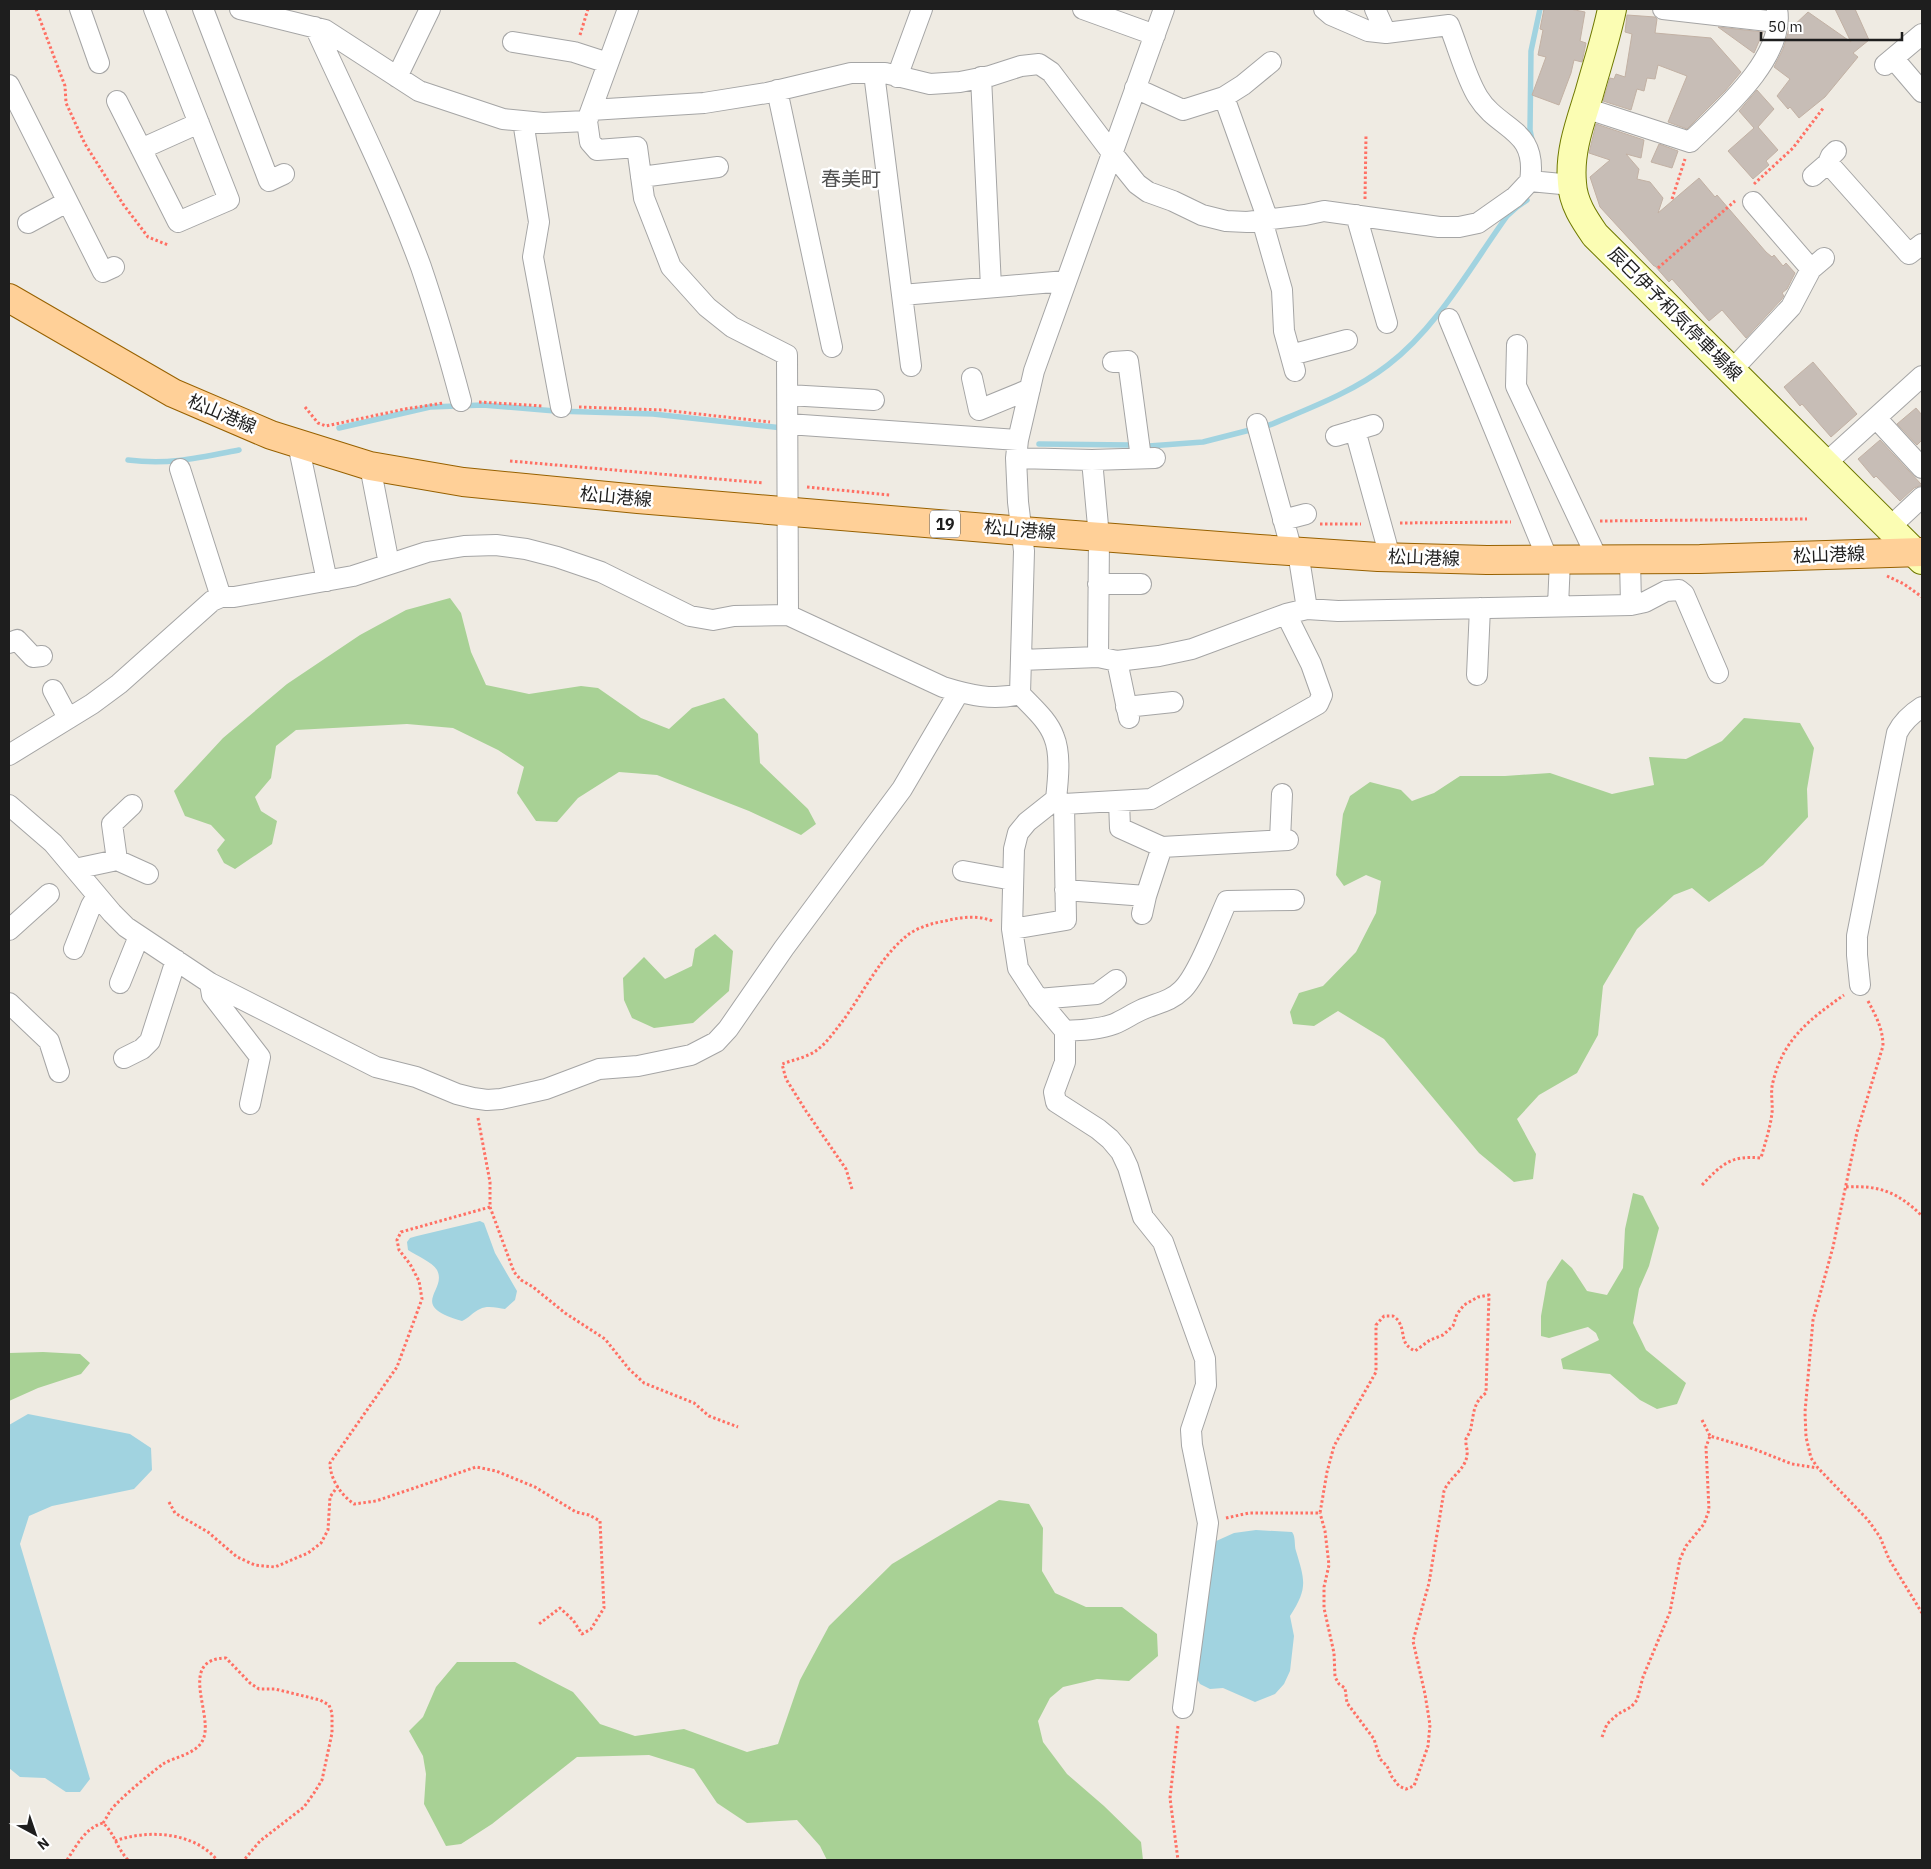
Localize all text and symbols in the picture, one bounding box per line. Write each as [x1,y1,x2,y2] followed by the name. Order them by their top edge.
[1761,10,1902,42] scale bar
[1768,17,1803,36] text: 50 m
[821,165,881,192] district label: 春美町
[1604,242,1747,385] street label: 辰巳伊予和気停車場線
[185,389,260,438] street label: 松山港線
[579,482,653,511] street label: 松山港線
[930,510,960,538] road number: 19
[983,515,1057,544] street label: 松山港線
[1793,542,1865,567] street label: 松山港線
[1388,545,1460,570] street label: 松山港線
[10,1809,60,1859] north arrow
[34,1834,53,1854] text: N

